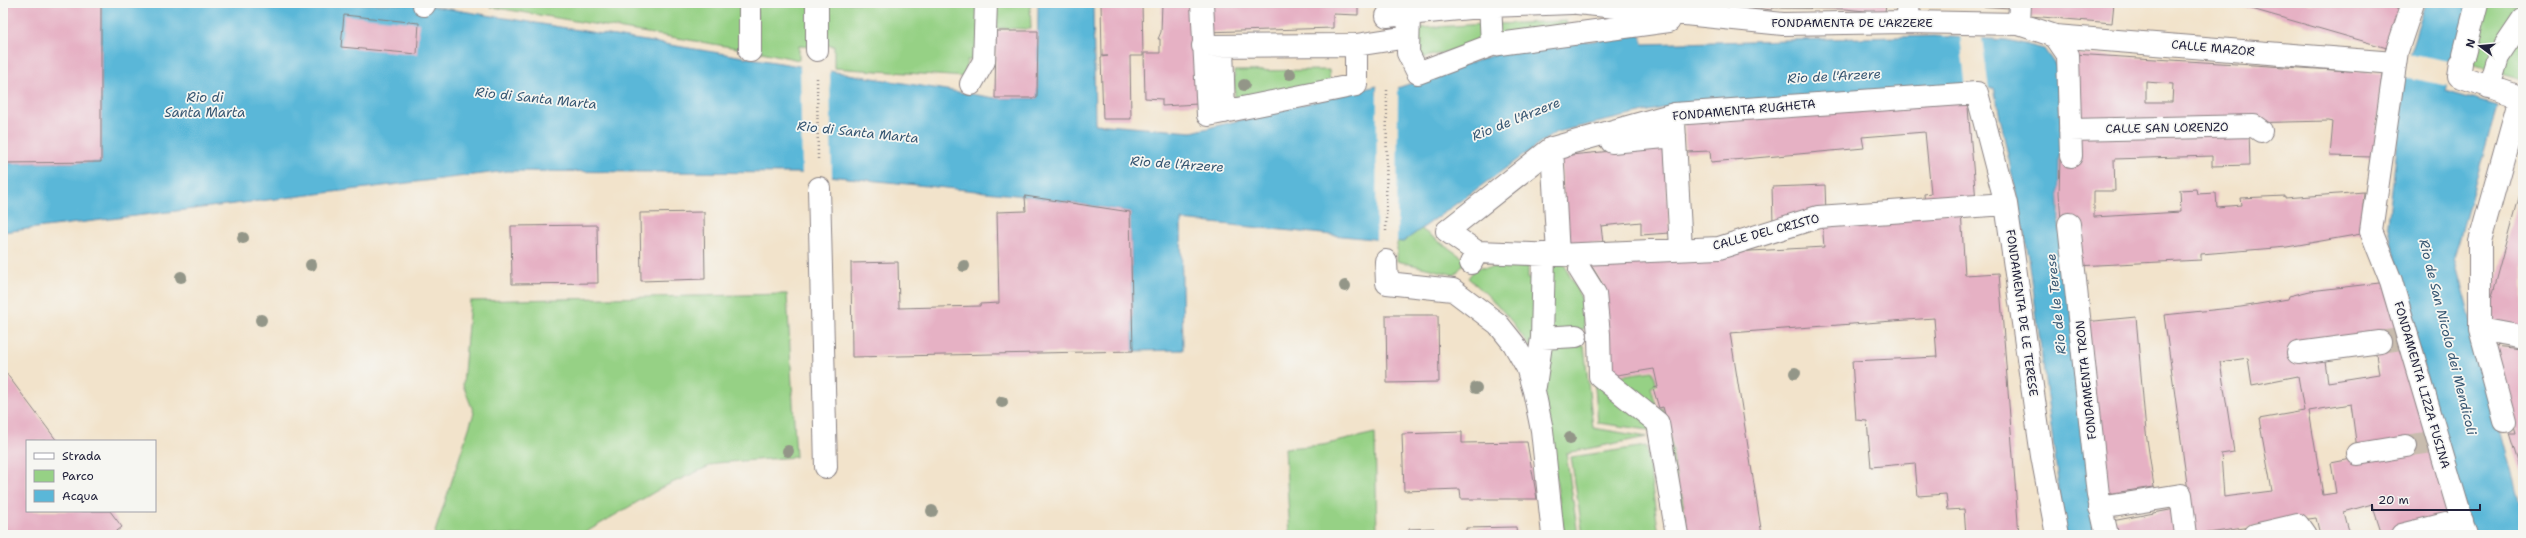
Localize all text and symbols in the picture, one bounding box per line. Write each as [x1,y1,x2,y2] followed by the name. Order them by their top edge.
[1771,15,1933,31] street label: FONDAMENTA DE L'ARZERE
[2460,26,2500,66] north arrow
[2171,36,2255,60] street label: CALLE MAZOR
[2462,37,2479,50] text: N
[1787,65,1881,87] water label: Rio de l'Arzere
[474,83,598,113] water label: Rio di Santa Marta
[165,89,245,121] water label: Rio di Santa Marta
[1469,94,1563,144] water label: Rio de l'Arzere
[1672,96,1817,124] street label: FONDAMENTA RUGHETA
[796,117,920,147] water label: Rio di Santa Marta
[2105,119,2229,137] street label: CALLE SAN LORENZO
[1130,152,1224,176] water label: Rio de l'Arzere
[1711,210,1821,254] street label: CALLE DEL CRISTO
[2002,228,2042,398] street label: FONDAMENTA DE LE TERESE
[2415,237,2481,437] water label: Rio de San Nicolo dei Mendicoli
[2042,253,2070,355] water label: Rio de le Terese
[2390,300,2454,471] street label: FONDAMENTA LIZZA FUSINA
[2072,319,2100,441] street label: FONDAMENTA TRON
[26,440,156,512] legend
[62,448,102,464] text: Strada
[62,468,94,484] text: Parco
[2372,486,2480,512] scale bar
[62,488,98,504] text: Acqua
[2378,492,2409,508] text: 20 m

